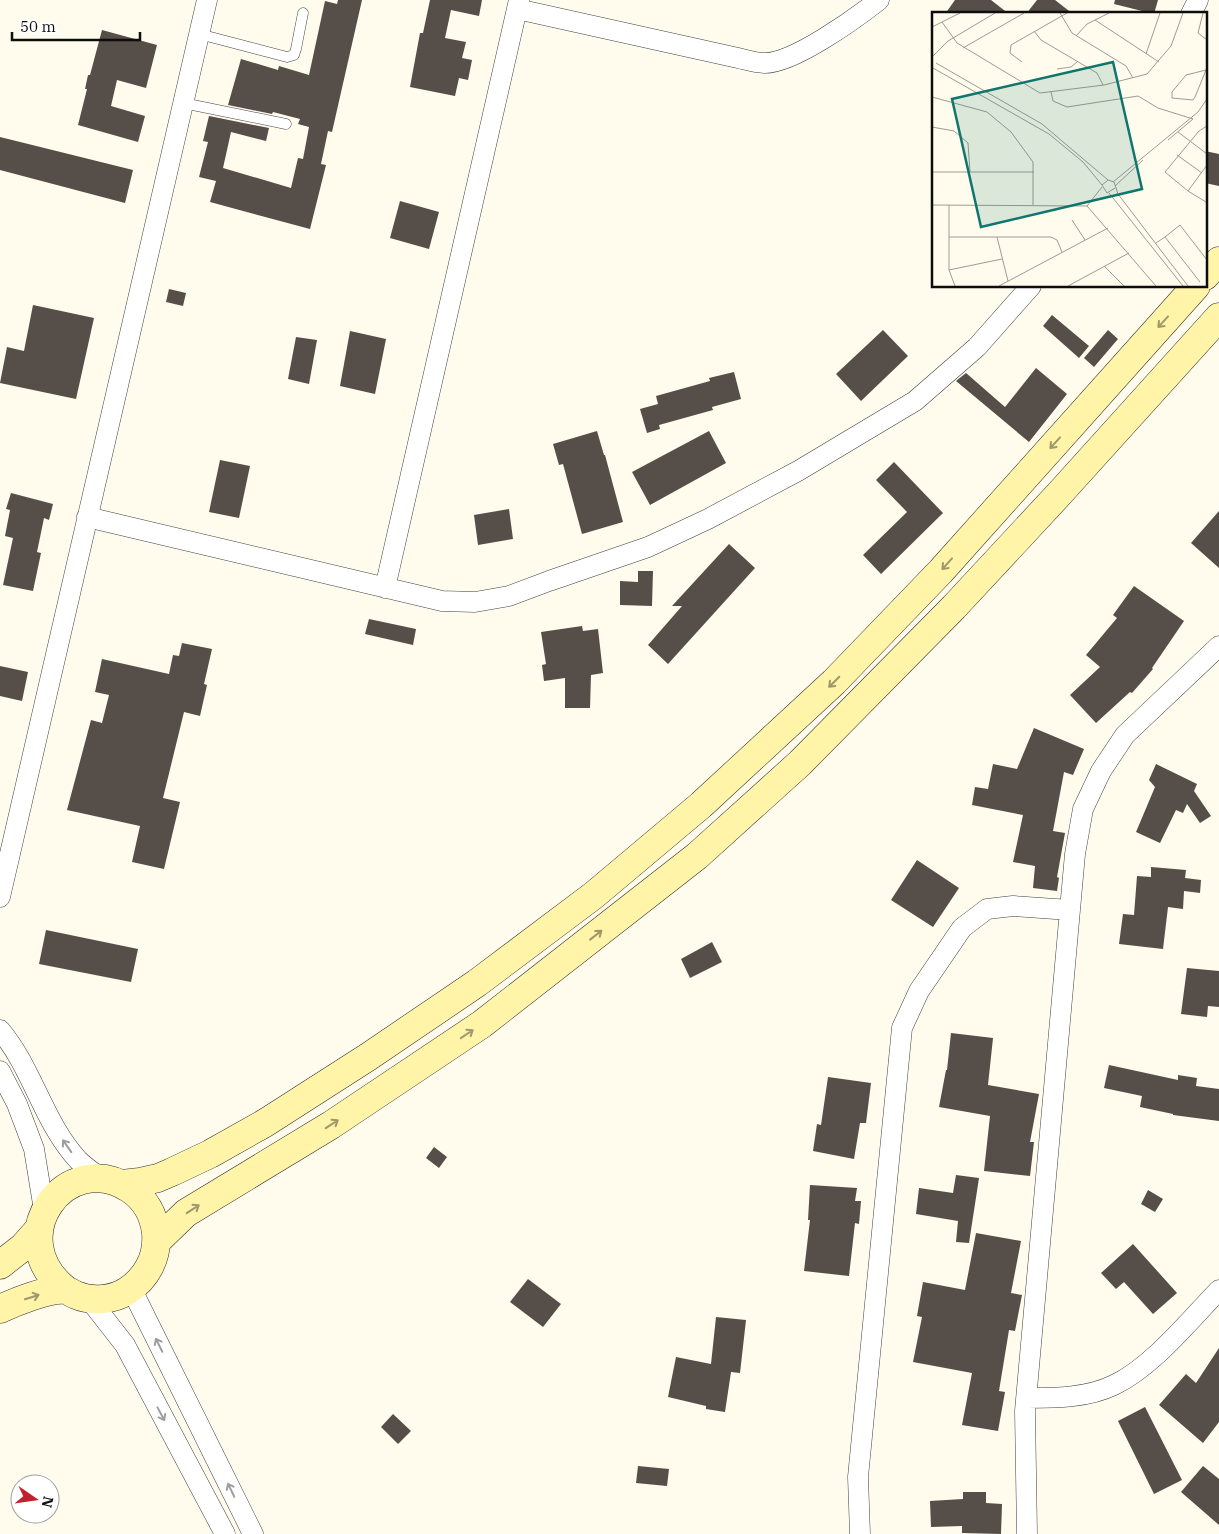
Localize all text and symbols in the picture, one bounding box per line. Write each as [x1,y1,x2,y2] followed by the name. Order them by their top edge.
[12,10,140,42] scale bar
[932,12,1206,288] inset map
[20,17,56,36] text: 50 m
[1158,316,1169,329] one-way arrow
[1049,437,1061,450] one-way arrow
[941,558,952,571] one-way arrow
[828,675,840,688] one-way arrow
[589,930,602,941] one-way arrow
[459,1029,473,1039] one-way arrow
[324,1119,338,1129] one-way arrow
[62,1139,72,1153] one-way arrow
[186,1204,200,1214] one-way arrow
[24,1291,40,1301] one-way arrow
[154,1338,163,1353] one-way arrow
[156,1406,166,1421] one-way arrow
[10,1474,60,1524] north arrow
[226,1483,236,1498] one-way arrow
[38,1495,58,1509] text: N

